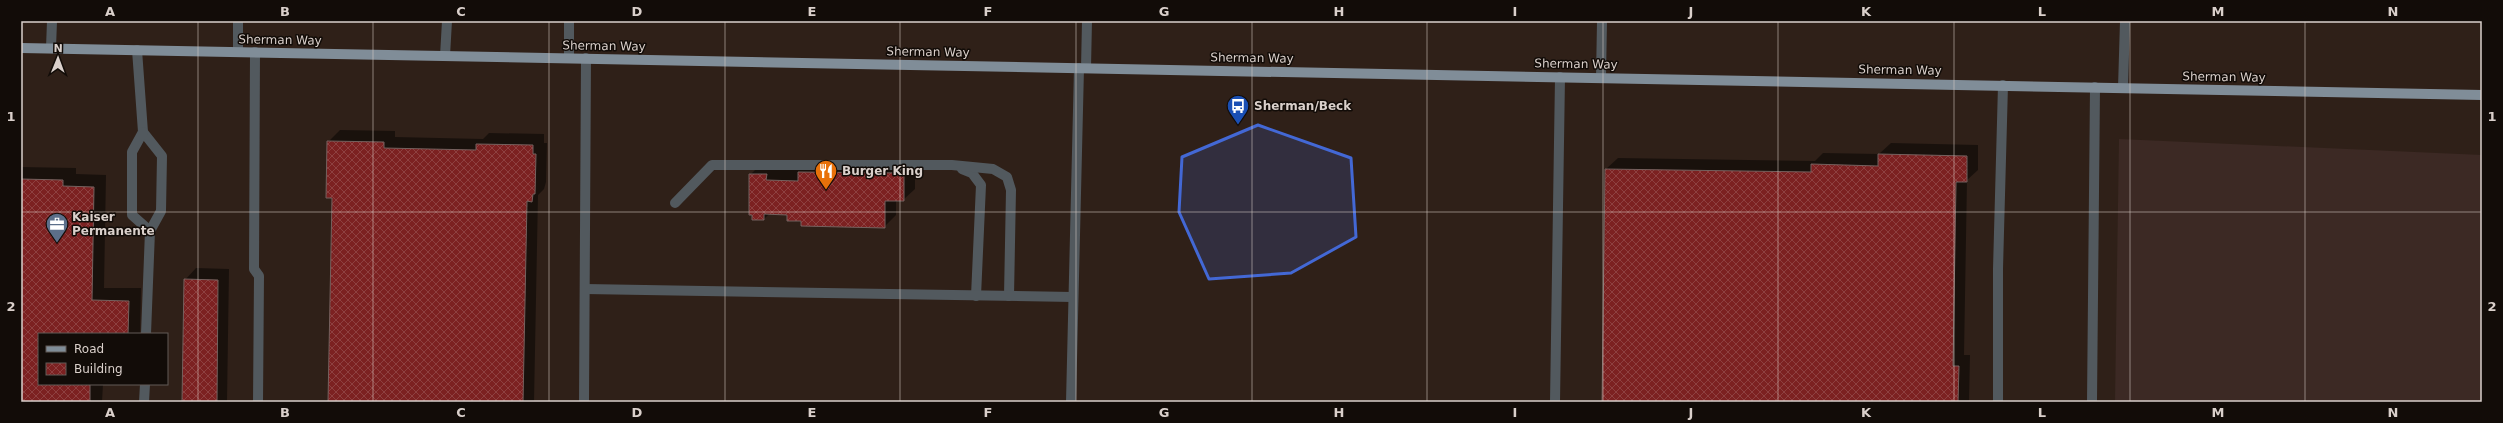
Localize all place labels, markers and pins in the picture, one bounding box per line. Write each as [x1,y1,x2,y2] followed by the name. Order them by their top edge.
[1225,93,1251,126] bus stop icon: Sherman/Beck
[1254,99,1352,113] place label: Sherman/Beck
[813,158,839,191] restaurant icon: Burger King
[842,164,923,178] place label: Burger King
[72,210,155,238] place label: Kaiser Permanente
[44,211,70,244] office icon: Kaiser Permanente

